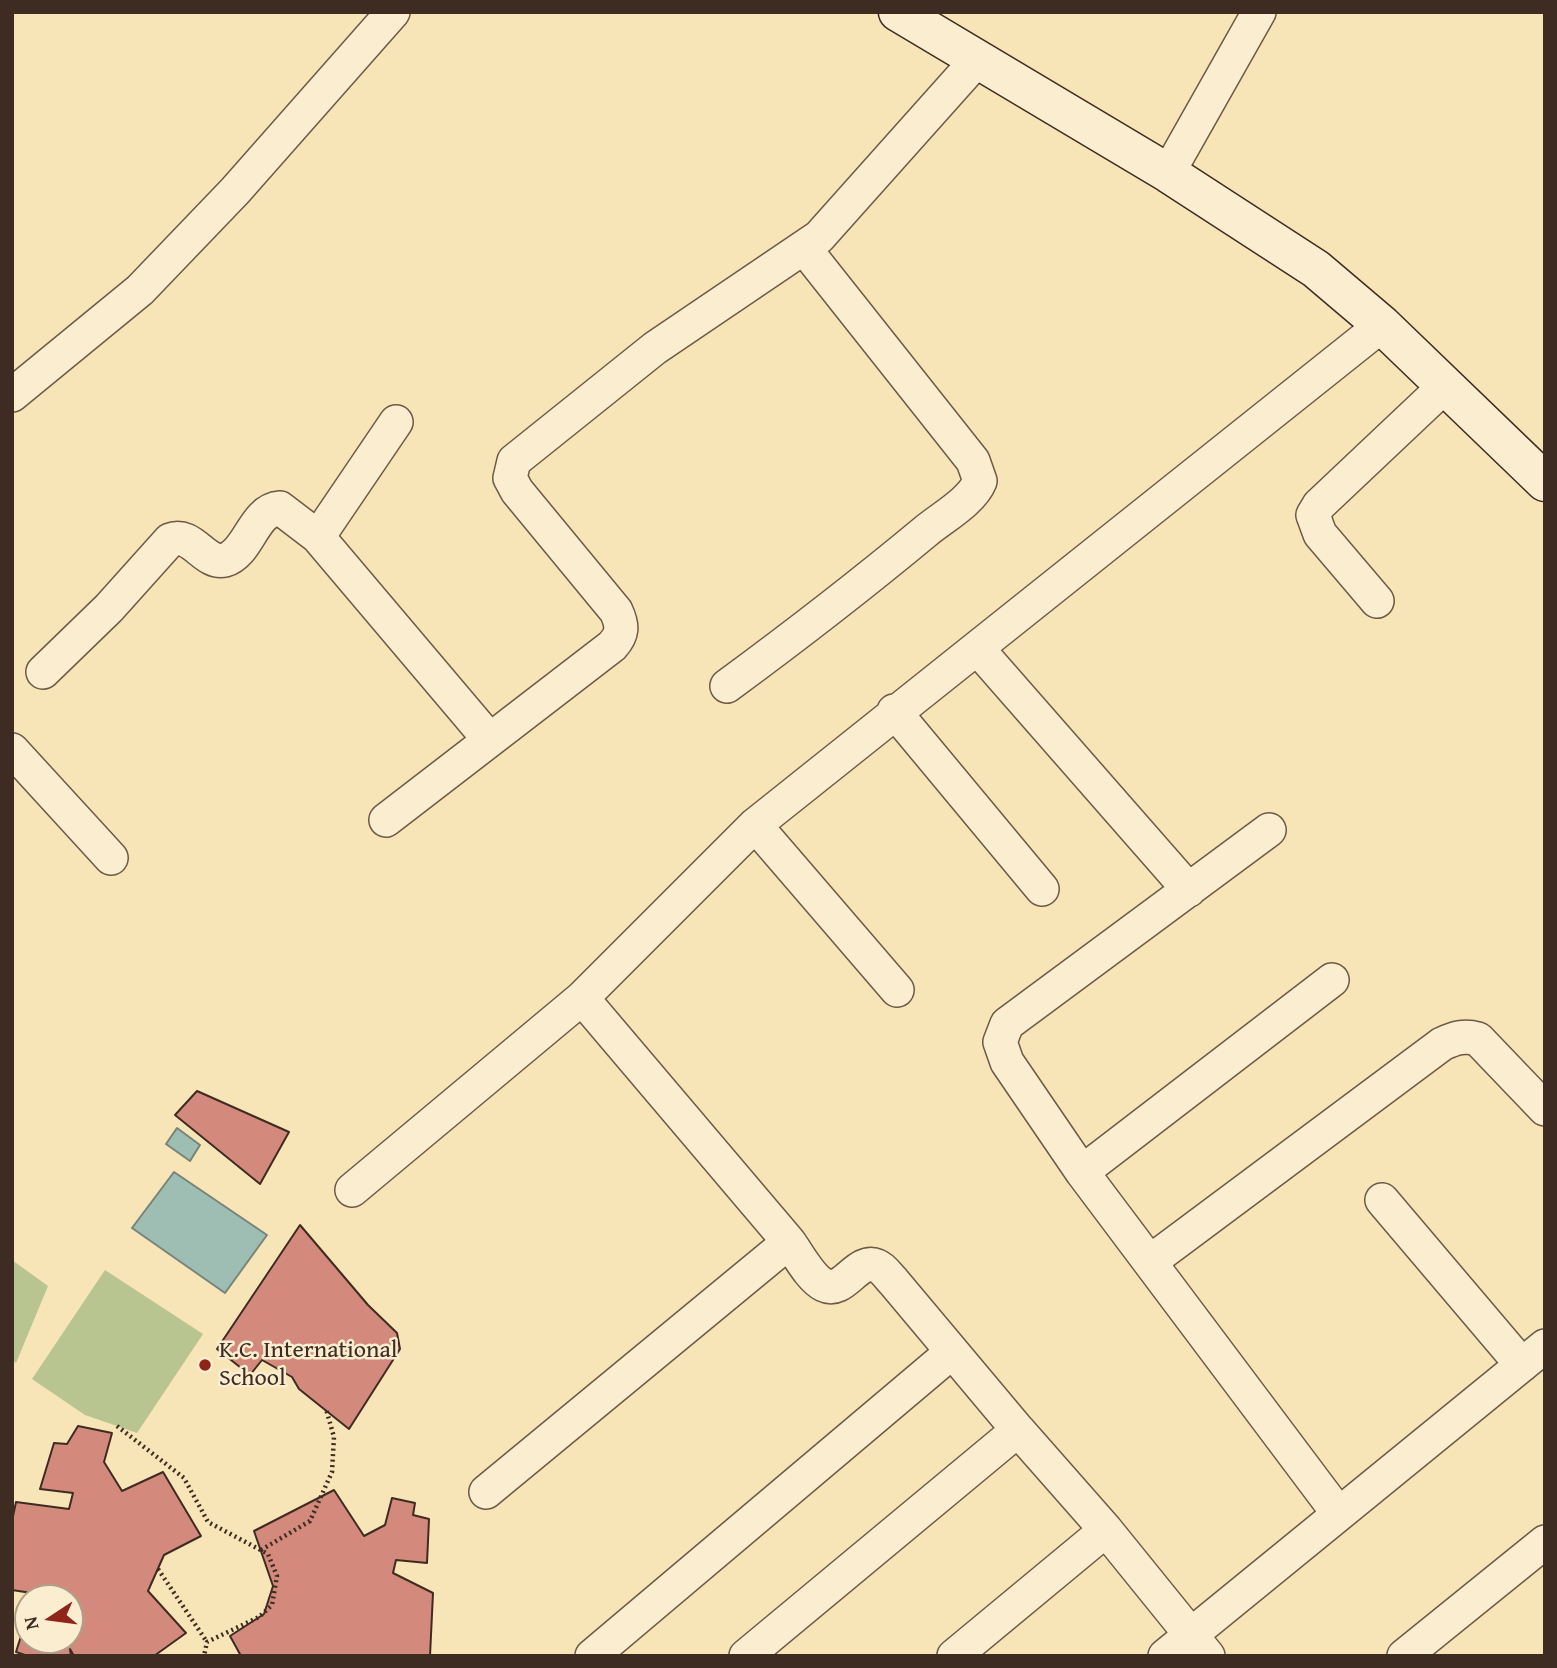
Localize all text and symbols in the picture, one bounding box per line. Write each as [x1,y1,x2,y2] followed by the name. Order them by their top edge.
[219,1337,398,1393] place label: K.C. International School
[197,1357,213,1373] marker: K.C. International School
[14,1584,84,1654] north arrow
[15,1614,46,1633] text: N

